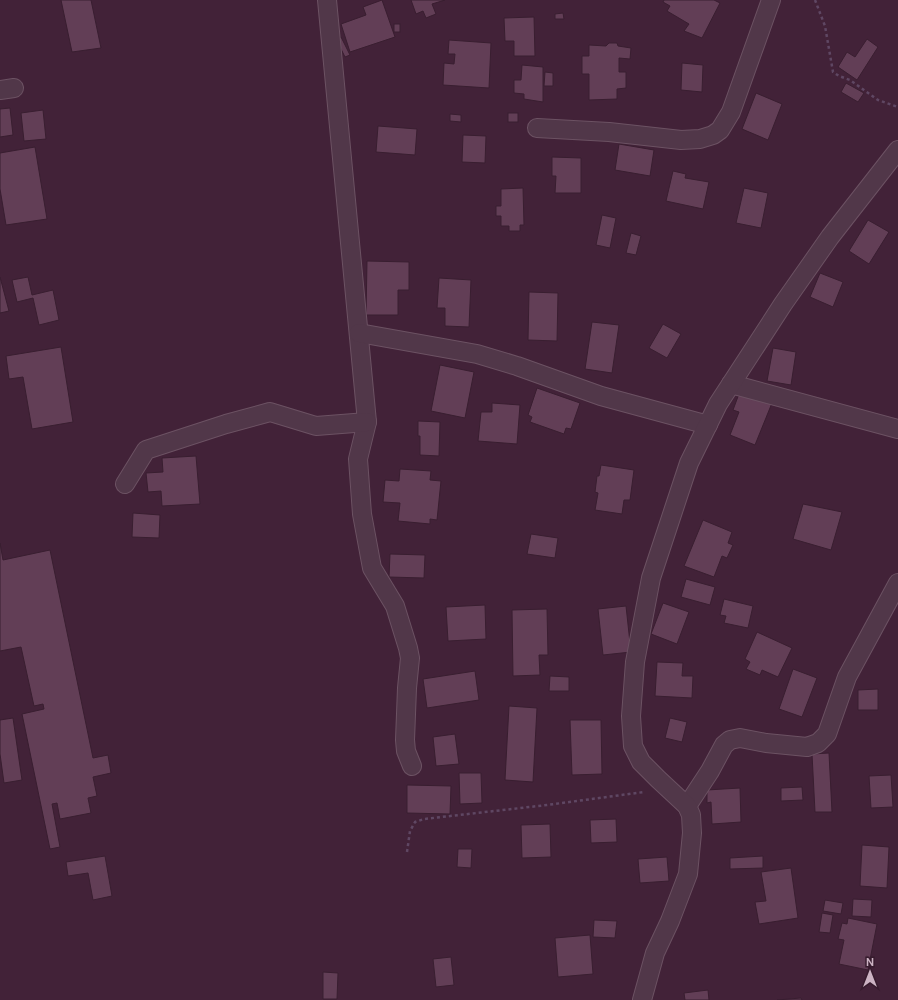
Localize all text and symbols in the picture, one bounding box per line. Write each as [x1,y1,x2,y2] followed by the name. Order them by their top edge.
[850,952,890,992] north arrow
[866,955,874,969] text: N

